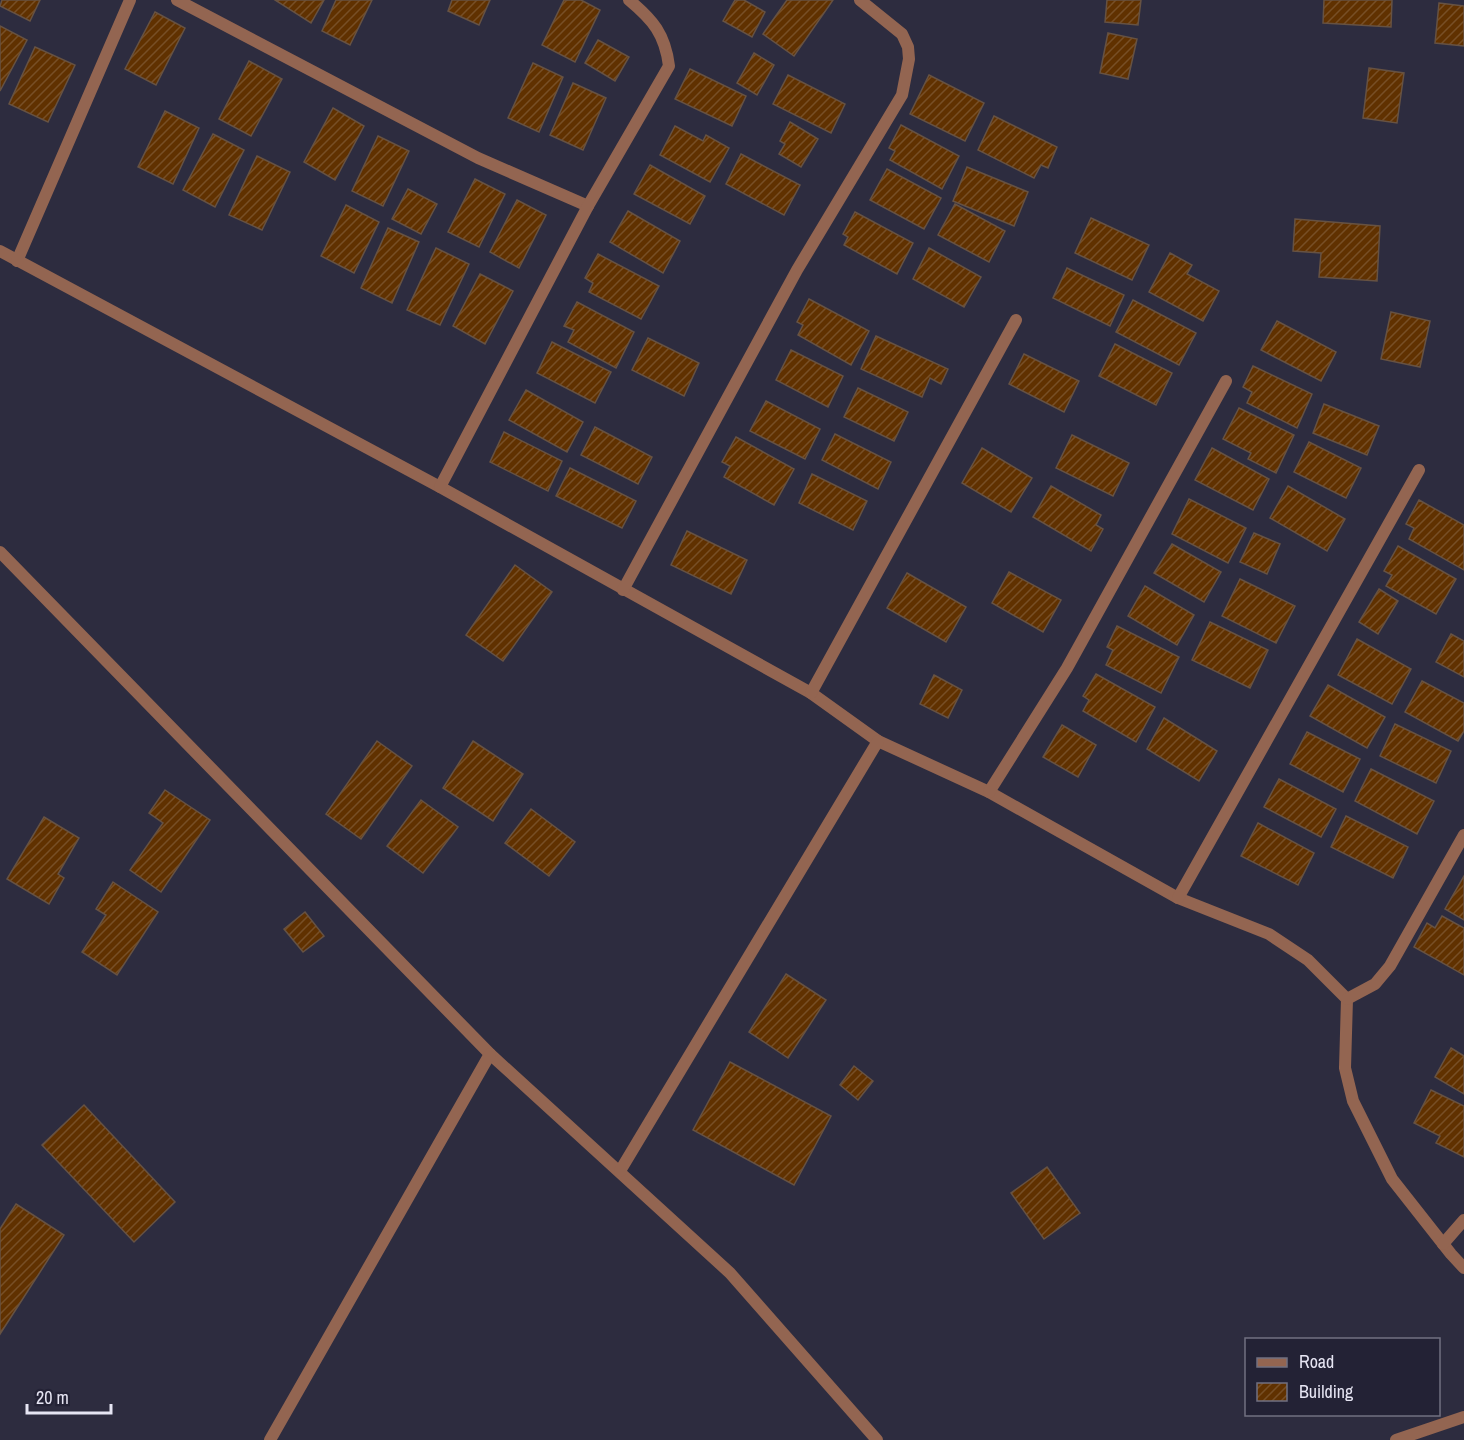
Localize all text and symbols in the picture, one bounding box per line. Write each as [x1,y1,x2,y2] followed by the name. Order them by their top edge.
[1245,1338,1440,1416] legend
[1299,1349,1334,1374] text: Road
[27,1377,111,1415] scale bar
[1299,1379,1354,1404] text: Building
[36,1385,69,1410] text: 20 m

